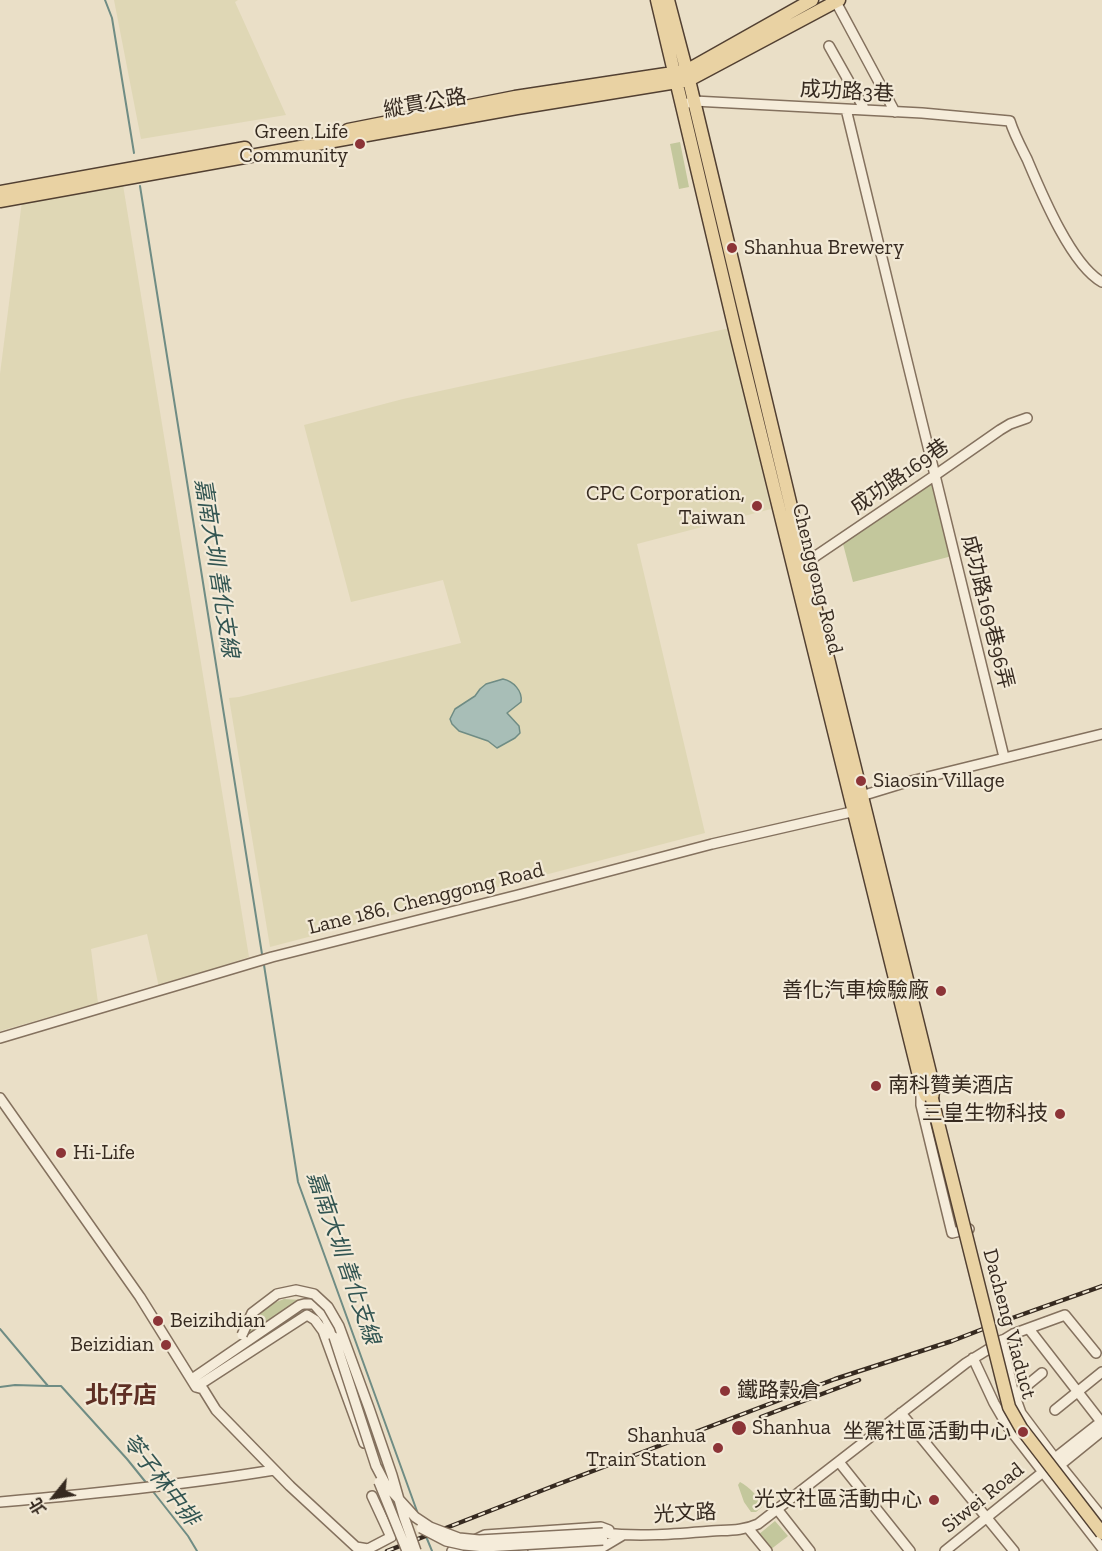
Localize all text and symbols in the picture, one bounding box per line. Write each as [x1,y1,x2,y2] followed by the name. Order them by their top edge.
[799,77,895,107] street label: 成功路3巷
[381,84,469,124] street label: 縱貫公路
[239,119,348,169] place label: Green Life Community
[353,137,367,151] marker: Green Life Community
[744,235,904,261] place label: Shanhua Brewery
[725,241,739,255] marker: Shanhua Brewery
[846,434,954,520] street label: 成功路169巷
[189,477,243,659] water label: 嘉南大圳 善化支線
[586,481,745,531] place label: CPC Corporation, Taiwan
[750,499,764,513] marker: CPC Corporation, Taiwan
[786,501,848,657] street label: Chenggong Road
[956,532,1018,692] street label: 成功路169巷96弄
[873,768,1005,794] place label: Siaosin Village
[854,774,868,788] marker: Siaosin Village
[306,858,546,940] street label: Lane 186, Chenggong Road
[782,978,929,1004] place label: 善化汽車檢驗廠
[934,984,948,998] marker: 善化汽車檢驗廠
[888,1073,1014,1099] place label: 南科贊美酒店
[869,1079,883,1093] marker: 南科贊美酒店
[922,1101,1048,1127] place label: 三皇生物科技
[1053,1107,1067,1121] marker: 三皇生物科技
[73,1140,135,1166] place label: Hi-Life
[54,1146,68,1160] marker: Hi-Life
[301,1168,385,1348] water label: 嘉南大圳 善化支線
[977,1246,1041,1402] street label: Dacheng Viaduct
[170,1308,265,1334] place label: Beizihdian
[151,1314,165,1328] marker: Beizihdian
[70,1332,154,1358] place label: Beizidian
[159,1338,173,1352] marker: Beizidian
[737,1378,821,1404] place label: 鐵路穀倉
[85,1382,157,1410] district label: 北仔店
[718,1384,732,1398] marker: 鐵路穀倉
[752,1415,831,1441] place label: Shanhua
[730,1419,748,1437] marker: Shanhua
[843,1419,1011,1445] place label: 坐駕社區活動中心
[586,1423,706,1473] place label: Shanhua Train Station
[1016,1425,1030,1439] marker: 坐駕社區活動中心
[116,1429,204,1531] water label: 苓子林中排
[711,1441,725,1455] marker: Shanhua Train Station
[937,1457,1029,1539] street label: Siwei Road
[24,1467,84,1527] north arrow
[754,1487,922,1513] place label: 光文社區活動中心
[927,1493,941,1507] marker: 光文社區活動中心
[26,1495,50,1518] text: 北
[653,1500,717,1528] street label: 光文路

